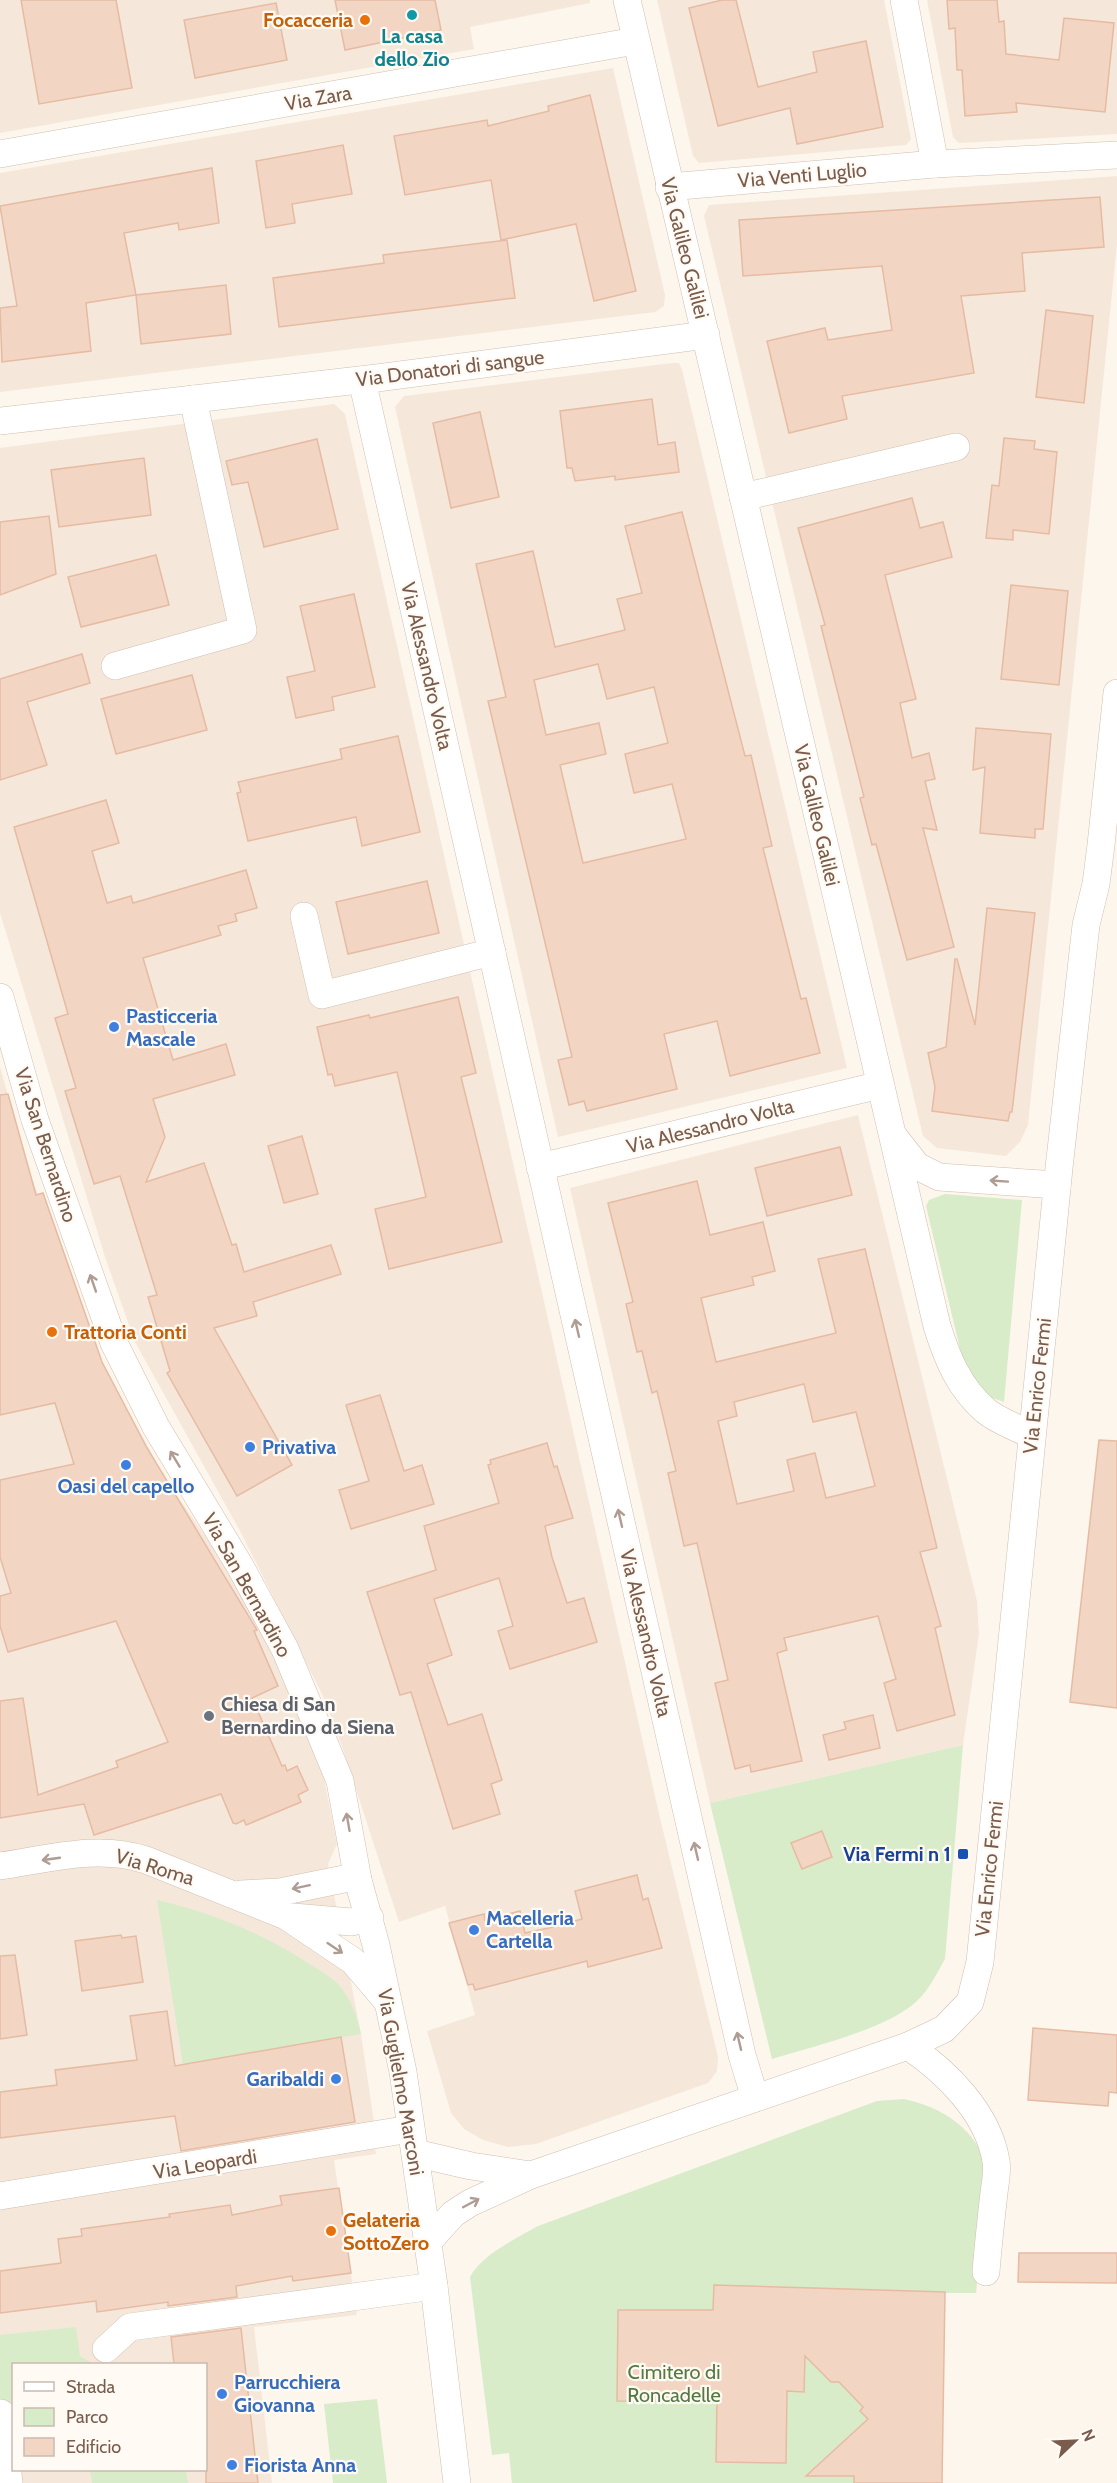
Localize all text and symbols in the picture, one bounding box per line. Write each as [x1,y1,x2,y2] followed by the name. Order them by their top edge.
[263,8,353,32] place label: Focacceria
[405,8,419,22] marker: La casa dello Zio
[358,13,372,27] marker: Focacceria
[374,24,450,71] place label: La casa dello Zio
[283,80,354,116] street label: Via Zara
[736,157,868,193] street label: Via Venti Luglio
[656,175,714,321] street label: Via Galileo Galilei
[354,345,546,391] street label: Via Donatori di sangue
[396,580,458,753] street label: Via Alessandro Volta
[789,742,845,888] street label: Via Galileo Galilei
[126,1004,217,1051] place label: Pasticceria Mascale
[107,1020,121,1034] marker: Pasticceria Mascale
[10,1065,82,1225] street label: Via San Bernardino
[624,1094,796,1158] street label: Via Alessandro Volta
[989,1176,1009,1187] one-way arrow
[86,1274,97,1293] one-way arrow
[1018,1317,1056,1455] street label: Via Enrico Fermi
[570,1318,582,1337] one-way arrow
[64,1320,187,1344] place label: Trattoria Conti
[45,1325,59,1339] marker: Trattoria Conti
[262,1435,336,1459] place label: Privativa
[243,1440,257,1454] marker: Privativa
[169,1451,181,1468] one-way arrow
[119,1458,133,1472] marker: Oasi del capello
[58,1474,194,1498] place label: Oasi del capello
[614,1508,625,1528] one-way arrow
[197,1509,297,1661] street label: Via San Bernardino
[615,1547,677,1720] street label: Via Alessandro Volta
[221,1692,394,1739] place label: Chiesa di San Bernardino da Siena
[202,1709,216,1723] marker: Chiesa di San Bernardino da Siena
[970,1800,1008,1938] street label: Via Enrico Fermi
[343,1813,354,1833] one-way arrow
[690,1842,701,1861] one-way arrow
[843,1842,951,1866] place label: Via Fermi n 1
[113,1844,198,1890] street label: Via Roma
[956,1847,970,1861] marker: Via Fermi n 1
[42,1853,61,1864] one-way arrow
[291,1882,310,1894] one-way arrow
[486,1906,574,1953] place label: Macelleria Cartella
[467,1923,481,1937] marker: Macelleria Cartella
[326,1942,342,1954] one-way arrow
[373,1987,429,2177] street label: Via Guglielmo Marconi
[733,2032,745,2051] one-way arrow
[247,2067,324,2091] place label: Garibaldi
[329,2072,343,2086] marker: Garibaldi
[151,2144,259,2184] street label: Via Leopardi
[462,2197,479,2209] one-way arrow
[343,2208,429,2255] place label: Gelateria SottoZero
[324,2224,338,2238] marker: Gelateria SottoZero
[627,2360,721,2407] park label: Cimitero di Roncadelle
[12,2363,207,2471] legend
[234,2370,341,2417] place label: Parrucchiera Giovanna
[66,2376,116,2398] text: Strada
[215,2387,229,2401] marker: Parrucchiera Giovanna
[66,2406,108,2428] text: Parco
[1045,2411,1105,2471] north arrow
[1077,2426,1099,2444] text: N
[66,2436,121,2458] text: Edificio
[244,2453,356,2477] place label: Fiorista Anna
[225,2458,239,2472] marker: Fiorista Anna

